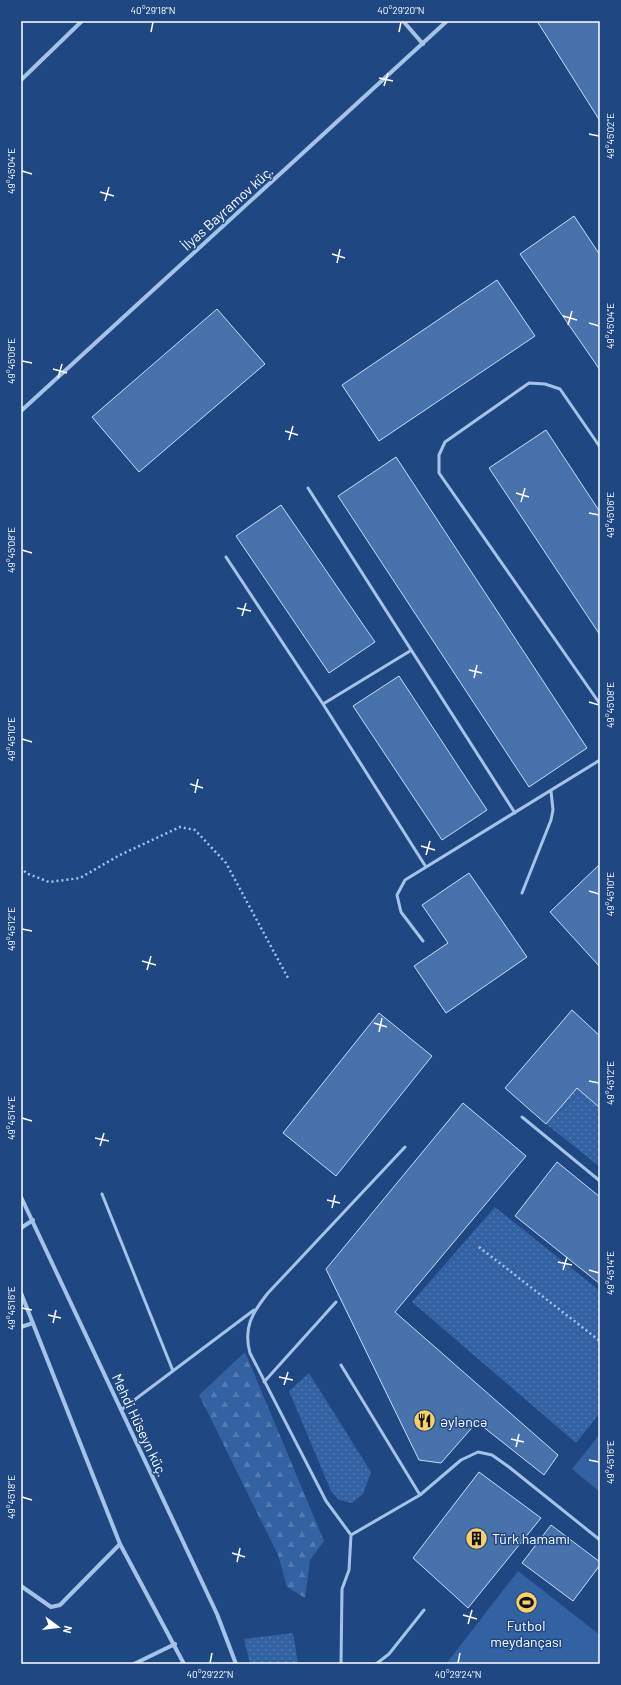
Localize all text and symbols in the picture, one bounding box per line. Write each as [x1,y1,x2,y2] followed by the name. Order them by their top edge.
[131,4,175,16] text: 40°29'18"N
[377,4,425,16] text: 40°29'20"N
[604,113,616,159] text: 49°45'02"E
[5,148,17,194] text: 49°45'04"E
[177,162,277,254] street label: İlyas Bayramov küç.
[604,303,616,349] text: 49°45'04"E
[5,338,17,384] text: 49°45'06"E
[604,492,616,538] text: 49°45'06"E
[5,527,17,573] text: 49°45'08"E
[604,682,616,728] text: 49°45'08"E
[5,717,17,761] text: 49°45'10"E
[604,872,616,916] text: 49°45'10"E
[5,907,17,951] text: 49°45'12"E
[604,1061,616,1105] text: 49°45'12"E
[5,1096,17,1140] text: 49°45'14"E
[604,1251,616,1295] text: 49°45'14"E
[5,1286,17,1330] text: 49°45'16"E
[109,1371,171,1479] street label: Mehdi Hüseyn küç.
[412,1408,438,1434] restaurant icon: Əyləncə
[440,1413,487,1430] place label: Əyləncə
[604,1440,616,1484] text: 49°45'16"E
[5,1475,17,1519] text: 49°45'18"E
[463,1525,489,1551] building icon: Türk hamamı
[492,1530,570,1547] place label: Türk hamamı
[513,1590,539,1616] sports icon: Futbol meydançası
[38,1607,78,1647] north arrow
[490,1617,562,1650] place label: Futbol meydançası
[61,1624,75,1635] text: N
[187,1668,233,1680] text: 40°29'22"N
[435,1668,481,1680] text: 40°29'24"N

